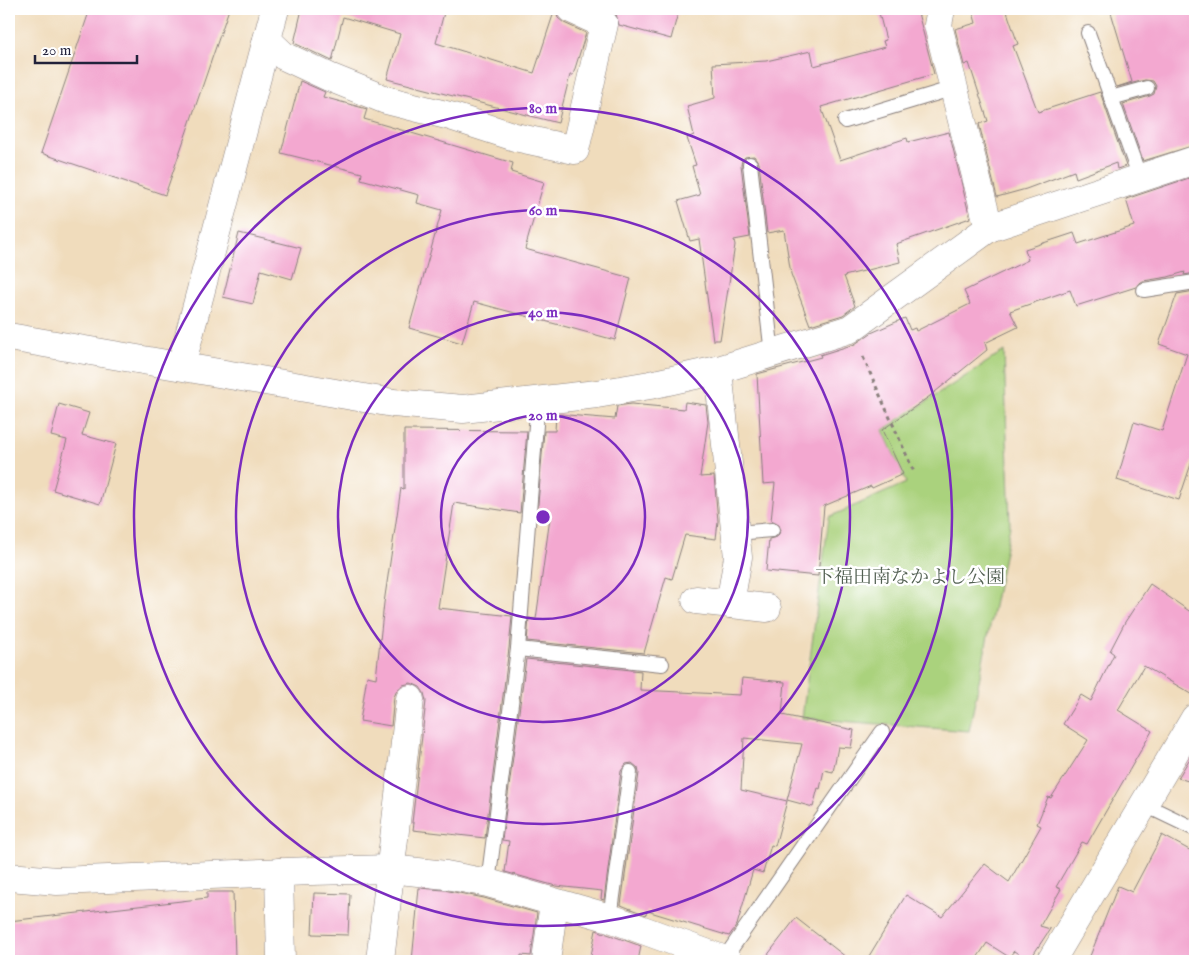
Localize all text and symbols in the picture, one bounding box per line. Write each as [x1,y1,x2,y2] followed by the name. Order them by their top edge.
[35,32,138,64] scale bar
[42,41,72,60] text: 20 m
[529,99,557,118] text: 80 m
[529,201,558,220] text: 60 m
[528,303,558,322] text: 40 m
[528,406,558,425] text: 20 m
[534,508,552,526] centre of rings
[815,566,1005,590] park label: 下福田南なかよし公園

